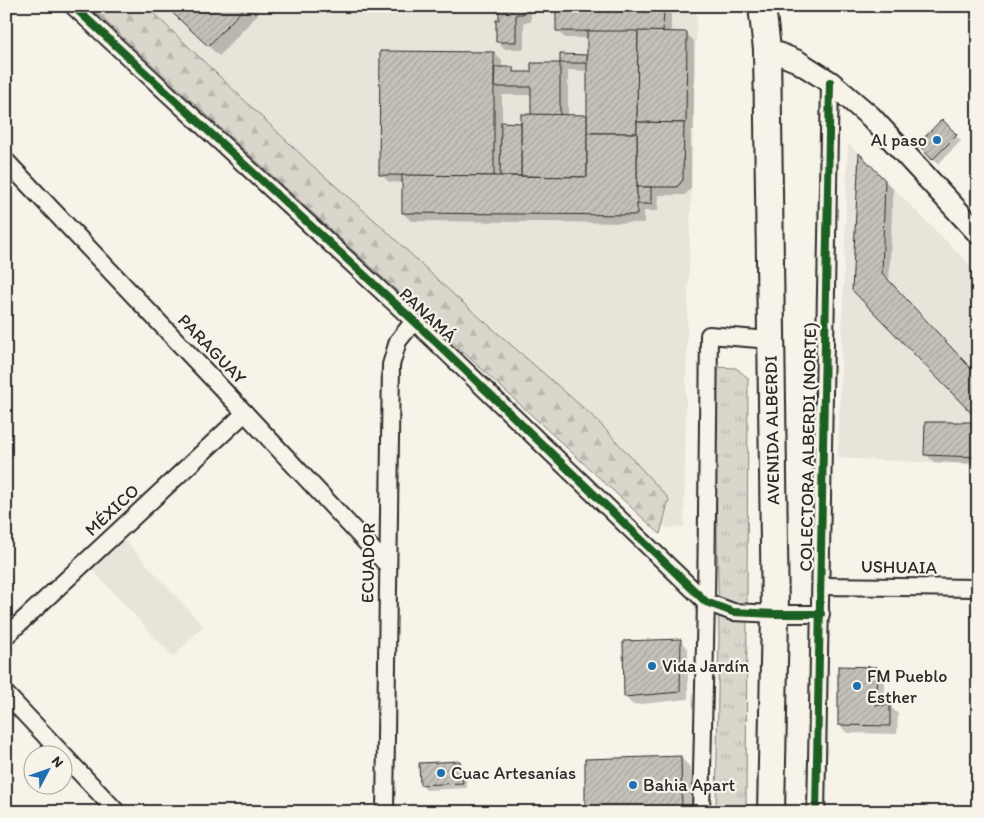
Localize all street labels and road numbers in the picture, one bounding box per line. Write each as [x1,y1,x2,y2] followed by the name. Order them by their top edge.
[395,283,462,347] street label: PANAMÁ
[173,309,251,389] street label: PARAGUAY
[795,322,821,572] street label: COLECTORA ALBERDI (NORTE)
[760,355,784,505] street label: AVENIDA ALBERDI
[80,479,144,541] street label: MÉXICO
[356,523,380,603] street label: ECUADOR
[861,555,938,579] street label: USHUAIA

